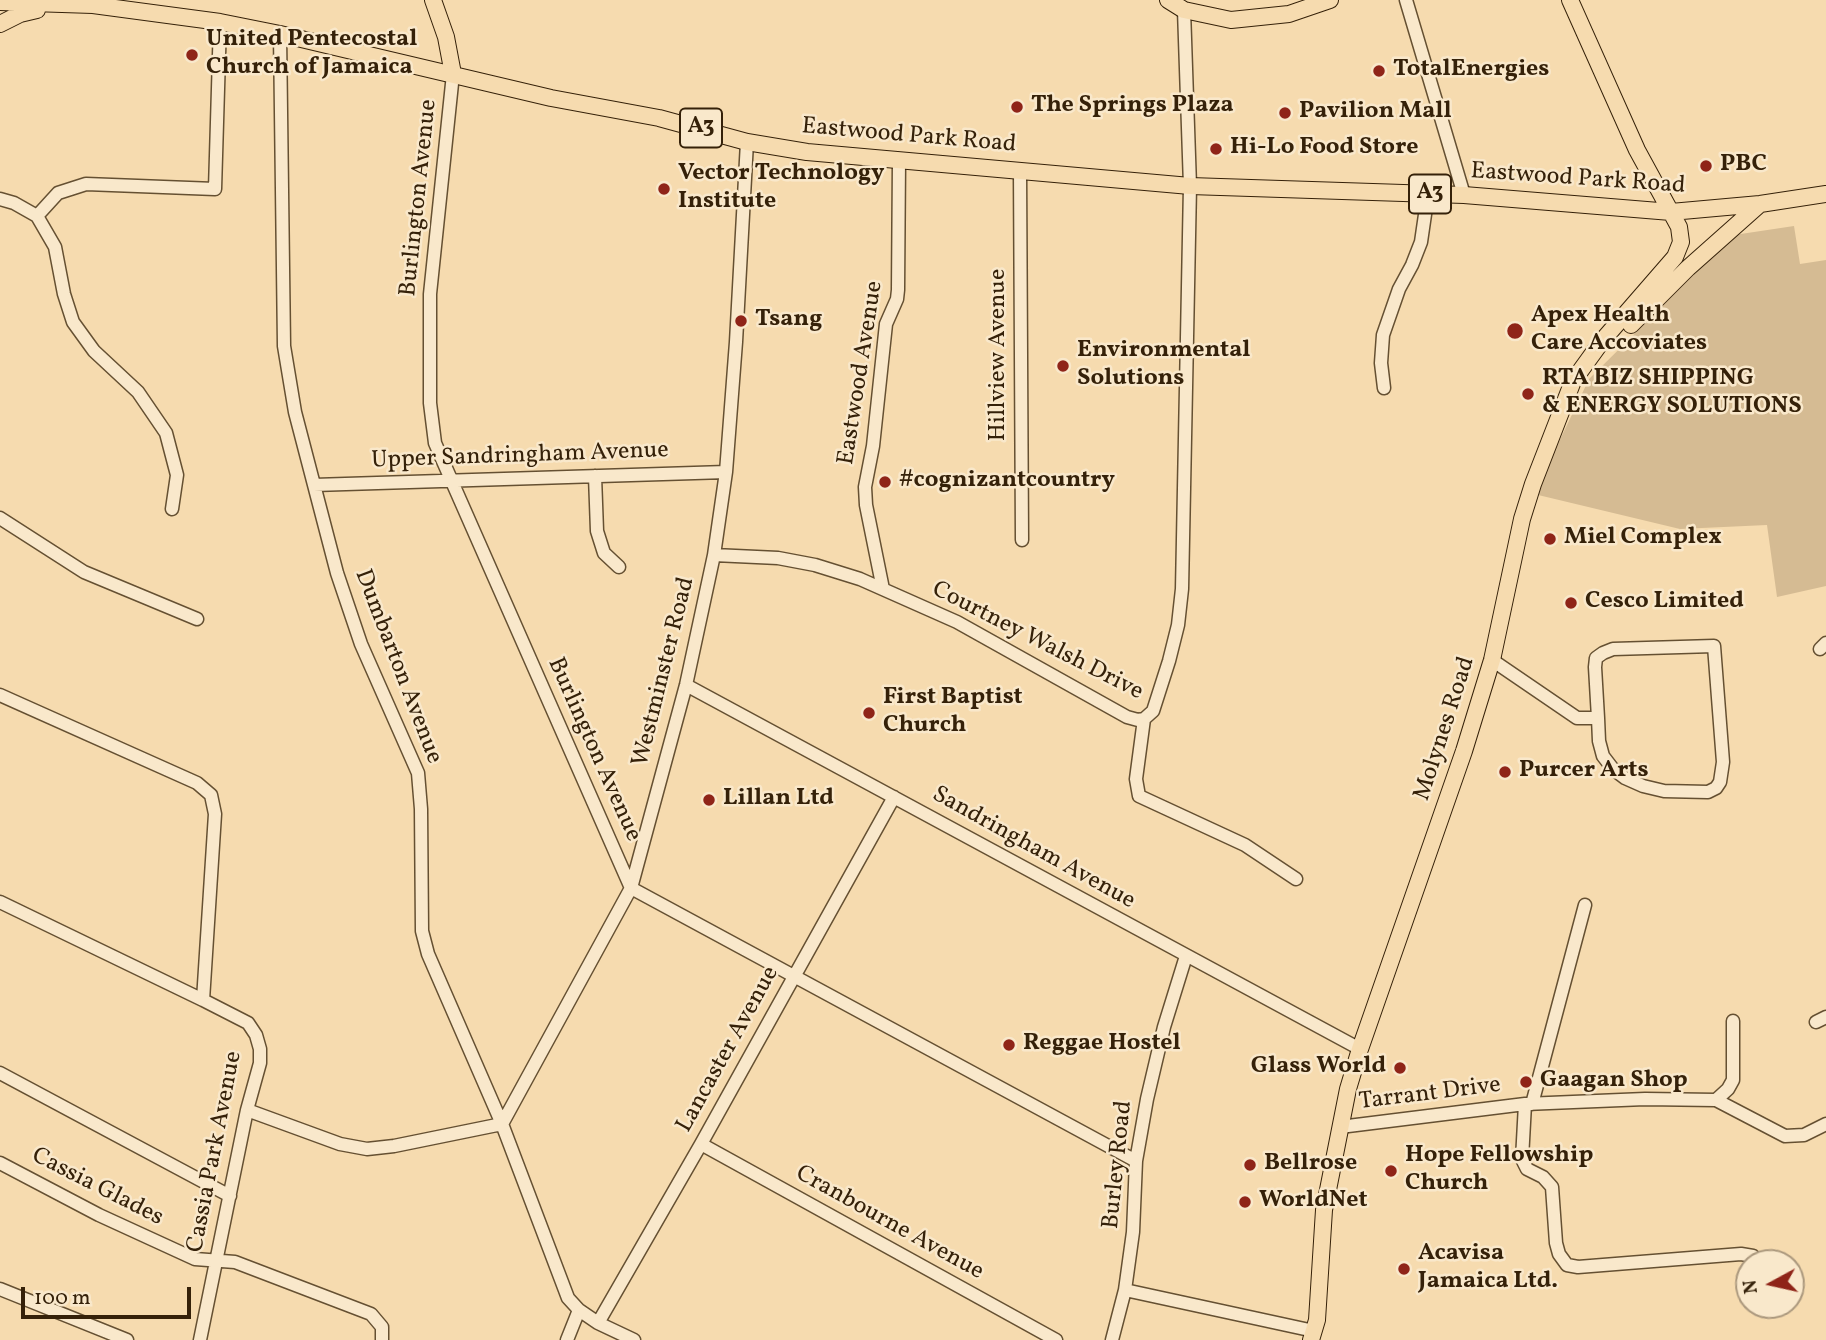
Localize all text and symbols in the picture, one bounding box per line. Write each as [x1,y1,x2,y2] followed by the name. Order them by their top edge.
[206,27,417,83] place label: United Pentecostal Church of Jamaica
[184,47,200,63] marker: United Pentecostal Church of Jamaica
[1393,57,1549,85] place label: TotalEnergies
[1371,63,1387,79] marker: TotalEnergies
[1031,93,1234,121] place label: The Springs Plaza
[395,98,445,298] street label: Burlington Avenue
[1009,99,1025,115] marker: The Springs Plaza
[1299,99,1452,127] place label: Pavilion Mall
[1277,105,1293,121] marker: Pavilion Mall
[680,108,722,148] road number: A3
[801,113,1017,161] street label: Eastwood Park Road
[1230,135,1419,163] place label: Hi-Lo Food Store
[1208,141,1224,157] marker: Hi-Lo Food Store
[1720,152,1767,180] place label: PBC
[1470,158,1686,202] street label: Eastwood Park Road
[1698,158,1714,174] marker: PBC
[678,161,885,217] place label: Vector Technology Institute
[1409,174,1451,214] road number: A3
[656,181,672,197] marker: Vector Technology Institute
[986,269,1014,441] street label: Hillview Avenue
[833,279,891,467] street label: Eastwood Avenue
[1531,303,1707,359] place label: Apex Health Care Accoviates
[755,307,822,335] place label: Tsang
[733,313,749,329] marker: Tsang
[1505,321,1525,341] marker: Apex Health Care Accoviates
[1077,338,1250,394] place label: Environmental Solutions
[1055,358,1071,374] marker: Environmental Solutions
[1542,366,1802,422] place label: RTA BIZ SHIPPING & ENERGY SOLUTIONS
[1520,386,1536,402] marker: RTA BIZ SHIPPING & ENERGY SOLUTIONS
[371,437,669,477] street label: Upper Sandringham Avenue
[899,468,1115,496] place label: #cognizantcountry
[877,474,893,490] marker: #cognizantcountry
[1564,525,1722,553] place label: Miel Complex
[1542,531,1558,547] marker: Miel Complex
[347,566,447,768] street label: Dumbarton Avenue
[628,574,702,770] street label: Westminster Road
[927,576,1147,708] street label: Courtney Walsh Drive
[1585,589,1744,617] place label: Cesco Limited
[1563,595,1579,611] marker: Cesco Limited
[1409,653,1483,805] street label: Molynes Road
[540,654,646,846] street label: Burlington Avenue
[883,685,1023,741] place label: First Baptist Church
[861,705,877,721] marker: First Baptist Church
[1519,758,1648,786] place label: Purcer Arts
[1497,764,1513,780] marker: Purcer Arts
[926,781,1140,917] street label: Sandringham Avenue
[723,786,834,814] place label: Lillan Ltd
[701,792,717,808] marker: Lillan Ltd
[671,962,787,1138] street label: Lancaster Avenue
[1023,1031,1181,1059] place label: Reggae Hostel
[1001,1037,1017,1053] marker: Reggae Hostel
[182,1049,250,1255] street label: Cassia Park Avenue
[1251,1054,1386,1082] place label: Glass World
[1392,1060,1408,1076] marker: Glass World
[1540,1068,1688,1096] place label: Gaagan Shop
[1357,1072,1503,1118] street label: Tarrant Drive
[1518,1074,1534,1090] marker: Gaagan Shop
[1098,1099,1140,1231] street label: Burley Road
[26,1142,168,1234] street label: Cassia Glades
[1405,1143,1594,1199] place label: Hope Fellowship Church
[1264,1151,1357,1179] place label: Bellrose
[1242,1157,1258,1173] marker: Bellrose
[790,1160,988,1288] street label: Cranbourne Avenue
[1383,1163,1399,1179] marker: Hope Fellowship Church
[1259,1188,1367,1216] place label: WorldNet
[1237,1194,1253,1210] marker: WorldNet
[1418,1241,1558,1297] place label: Acavisa Jamaica Ltd.
[1735,1249,1805,1319] north arrow
[1396,1261,1412,1277] marker: Acavisa Jamaica Ltd.
[24,1274,194,1318] scale bar
[1737,1278,1765,1295] text: N
[34,1284,91,1313] text: 100 m

